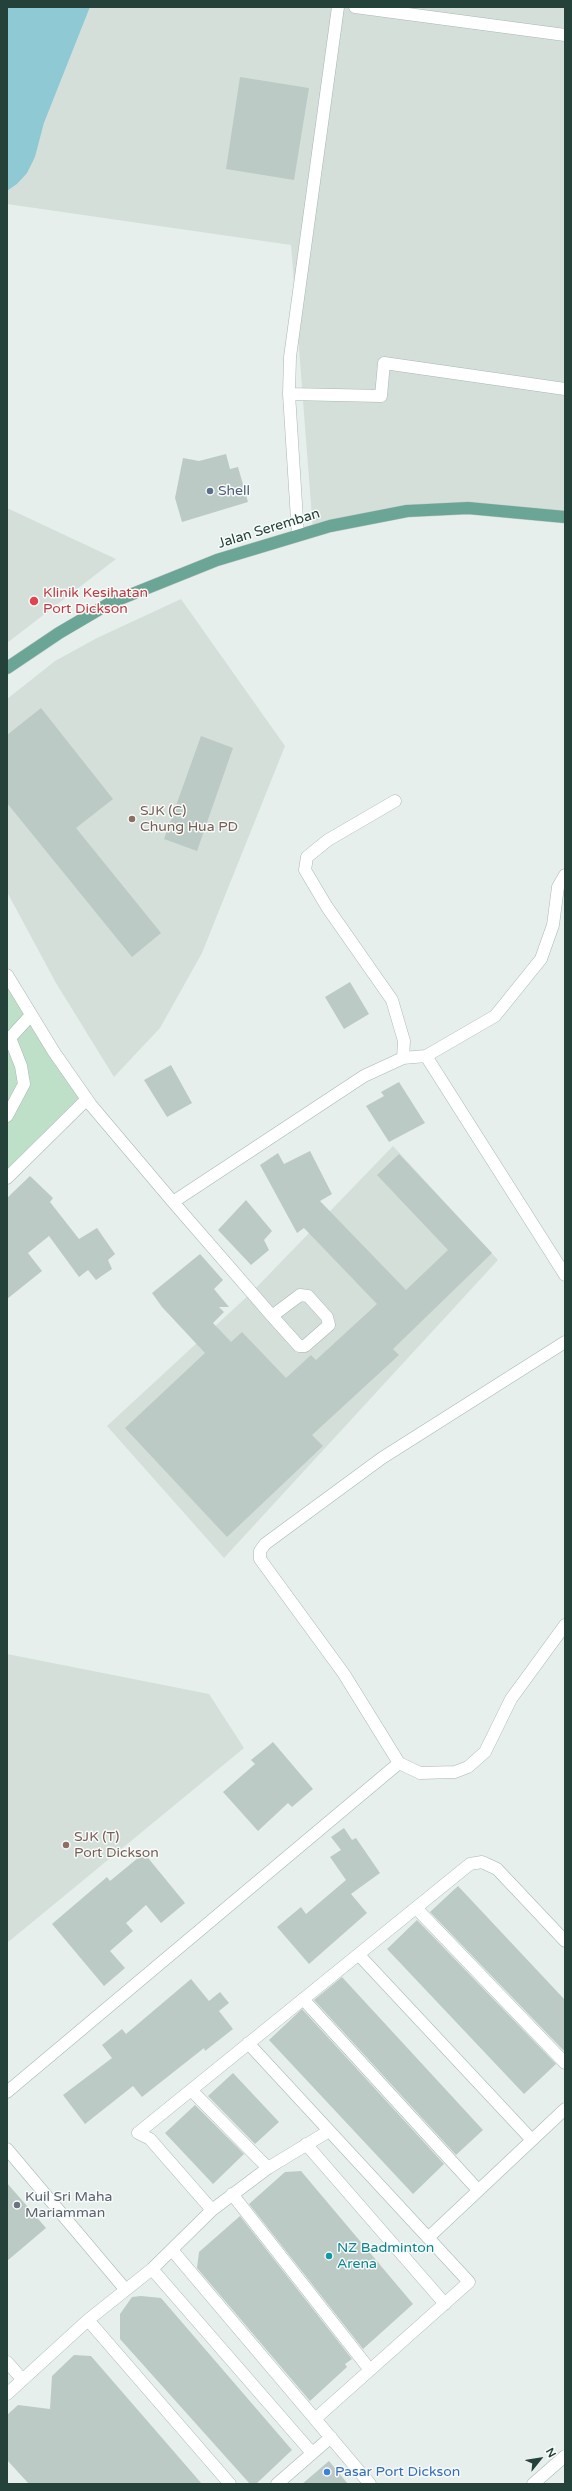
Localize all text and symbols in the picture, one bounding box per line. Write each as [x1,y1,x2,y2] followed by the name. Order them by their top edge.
[218,483,250,499] place label: Shell
[205,486,215,496] marker: Shell
[216,506,322,552] street label: Jalan Seremban
[43,585,148,618] place label: Klinik Kesihatan Port Dickson
[28,595,40,607] marker: Klinik Kesihatan Port Dickson
[140,803,238,836] place label: SJK (C) Chung Hua PD
[127,814,137,824] marker: SJK (C) Chung Hua PD
[74,1829,159,1862] place label: SJK (T) Port Dickson
[61,1840,71,1850] marker: SJK (T) Port Dickson
[25,2189,112,2222] place label: Kuil Sri Maha Mariamman
[12,2200,22,2210] marker: Kuil Sri Maha Mariamman
[337,2240,434,2272] place label: NZ Badminton Arena
[324,2251,334,2261] marker: NZ Badminton Arena
[520,2439,560,2479] north arrow
[543,2446,559,2460] text: N
[335,2464,460,2480] place label: Pasar Port Dickson
[322,2467,332,2477] marker: Pasar Port Dickson

